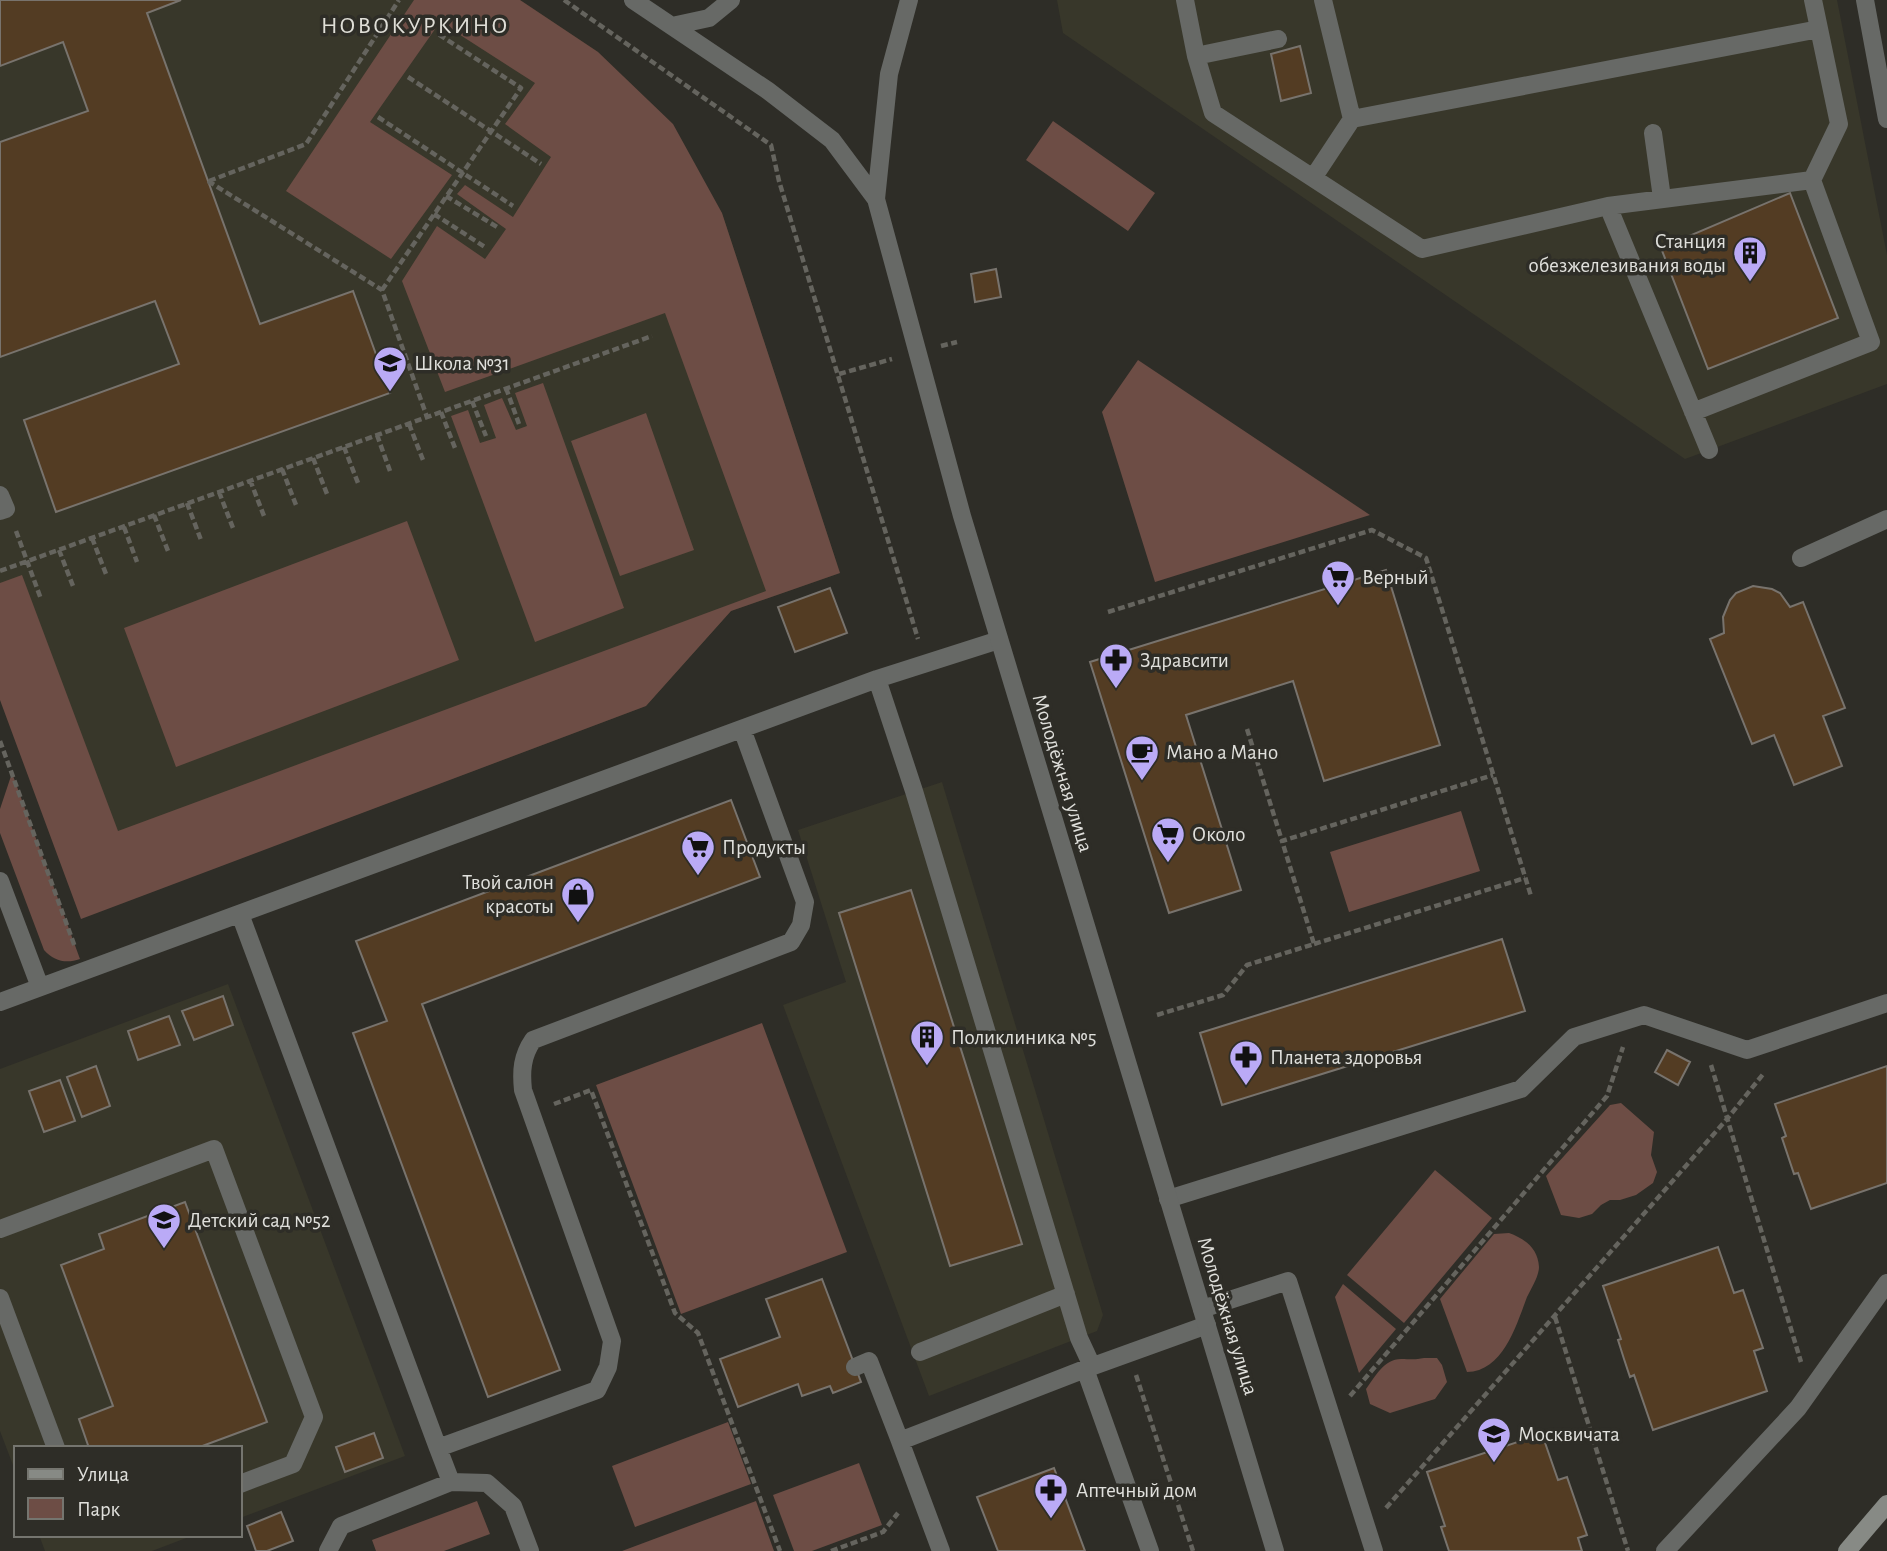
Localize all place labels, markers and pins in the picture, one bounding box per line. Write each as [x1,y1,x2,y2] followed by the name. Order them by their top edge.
[1529,231,1726,276] place label: Станция обезжелезивания воды
[1731,234,1769,283] building icon: Станция обезжелезивания воды
[371,344,409,393] school or university icon: Школа №31
[414,353,510,374] place label: Школа №31
[1319,558,1357,607] supermarket icon: Верный
[1362,567,1429,588] place label: Верный
[1097,641,1135,690] pharmacy icon: Здравсити
[1140,650,1229,671] place label: Здравсити
[1123,733,1161,782] cafe icon: Мано а Мано
[1166,742,1278,763] place label: Мано а Мано
[1149,815,1187,864] supermarket icon: Около
[1192,824,1245,845] place label: Около
[679,828,717,877] supermarket icon: Продукты
[722,837,806,858] place label: Продукты
[462,872,554,917] place label: Твой салон красоты
[559,875,597,924] shop icon: Твой салон красоты
[908,1018,946,1067] building icon: Поликлиника №5
[951,1027,1096,1048] place label: Поликлиника №5
[1227,1038,1265,1087] pharmacy icon: Планета здоровья
[1270,1047,1422,1068] place label: Планета здоровья
[145,1201,183,1250] school or university icon: Детский сад №52
[188,1210,331,1231] place label: Детский сад №52
[1475,1415,1513,1464] school or university icon: Москвичата
[1518,1424,1620,1445] place label: Москвичата
[1032,1471,1070,1520] pharmacy icon: Аптечный дом
[1076,1480,1197,1501] place label: Аптечный дом

